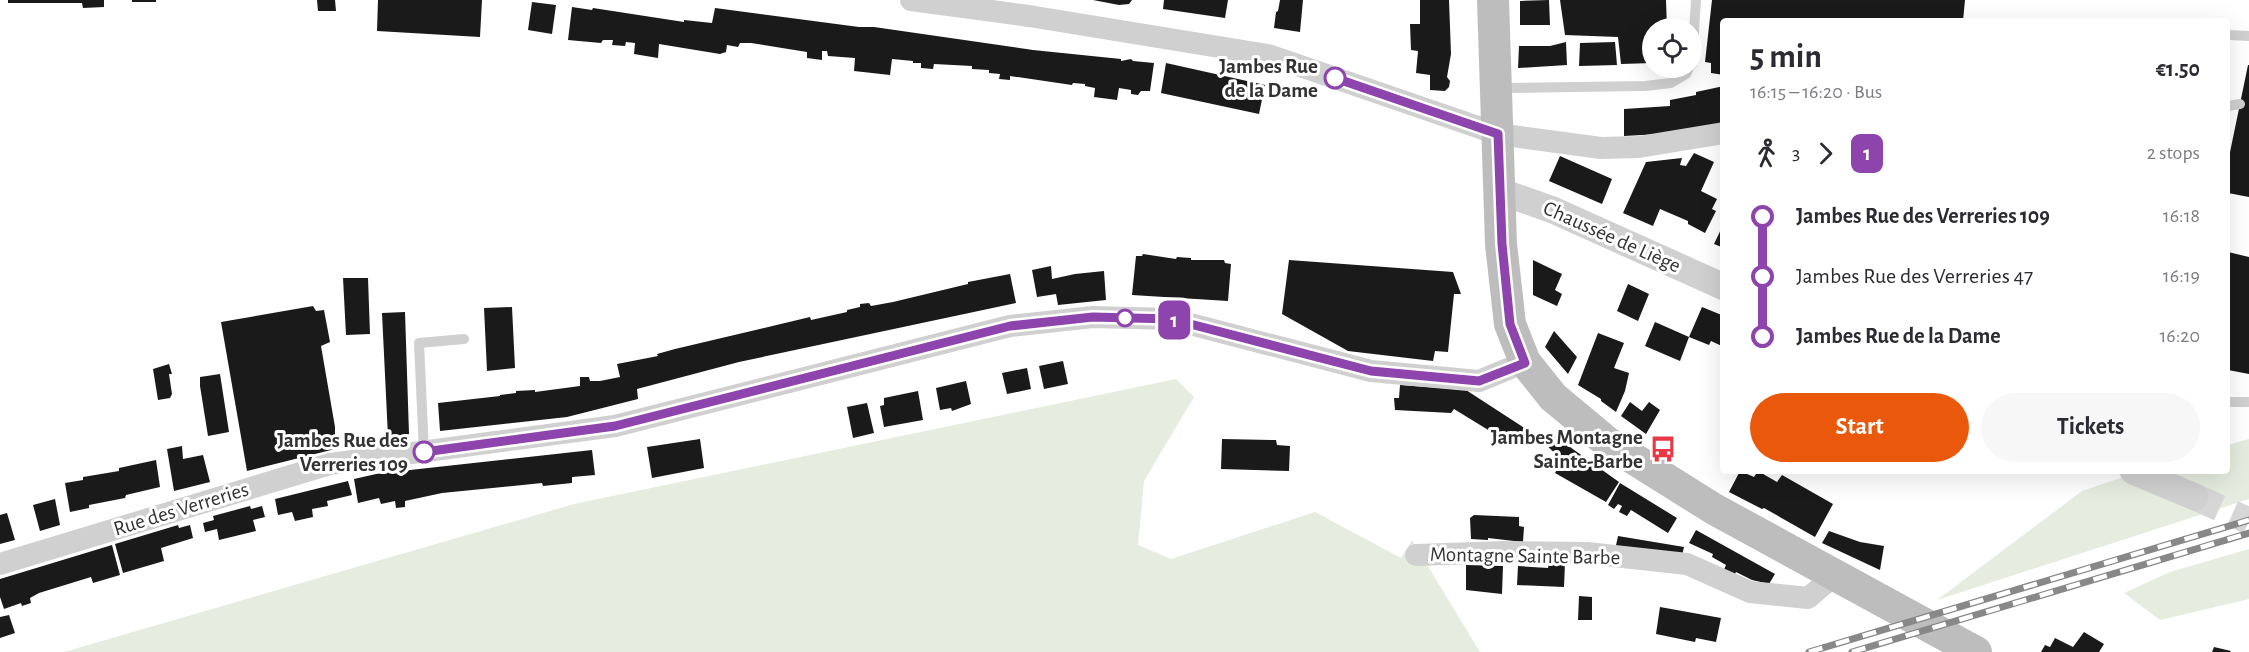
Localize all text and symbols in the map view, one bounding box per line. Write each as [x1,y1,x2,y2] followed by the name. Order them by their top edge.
[1642,18,1702,78] map controls
[1642,18,1702,78] button: locate
[1750,41,1822,74] text: 5 min
[1219,56,1318,101] place label: Jambes Rue de la Dame
[2156,58,2200,80] text: €1.50
[1324,67,1346,89] marker: Jambes Rue de la Dame
[1750,82,1882,102] text: 16:15 – 16:20 · Bus
[1750,137,1783,170] icon: walk
[1809,137,1842,170] icon: forward
[1792,143,1800,163] text: 3
[1863,143,1871,164] text: 1
[2147,143,2200,163] text: 2 stops
[1540,197,1684,277] street label: Chaussée de Liège
[1796,205,2050,227] text: Jambes Rue des Verreries 109
[2163,206,2200,226] text: 16:18
[1796,265,2033,287] text: Jambes Rue des Verreries 47
[2163,266,2200,286] text: 16:19
[1154,300,1194,340] line badge: 1
[1116,309,1134,327] unlabelled marker
[1170,310,1178,331] text: 1
[1796,325,2001,347] text: Jambes Rue de la Dame
[2159,326,2200,346] text: 16:20
[1750,393,1969,462] button: Start
[1981,393,2200,462] button: Tickets
[1491,427,1643,472] place label: Jambes Montagne Sainte-Barbe
[277,430,408,475] place label: Jambes Rue des Verreries 109
[1648,434,1678,464] bus stop icon: Jambes Montagne Sainte-Barbe
[413,441,435,463] marker: Jambes Rue des Verreries 109
[111,478,251,540] street label: Rue des Verreries
[1430,544,1620,568] street label: Montagne Sainte Barbe

